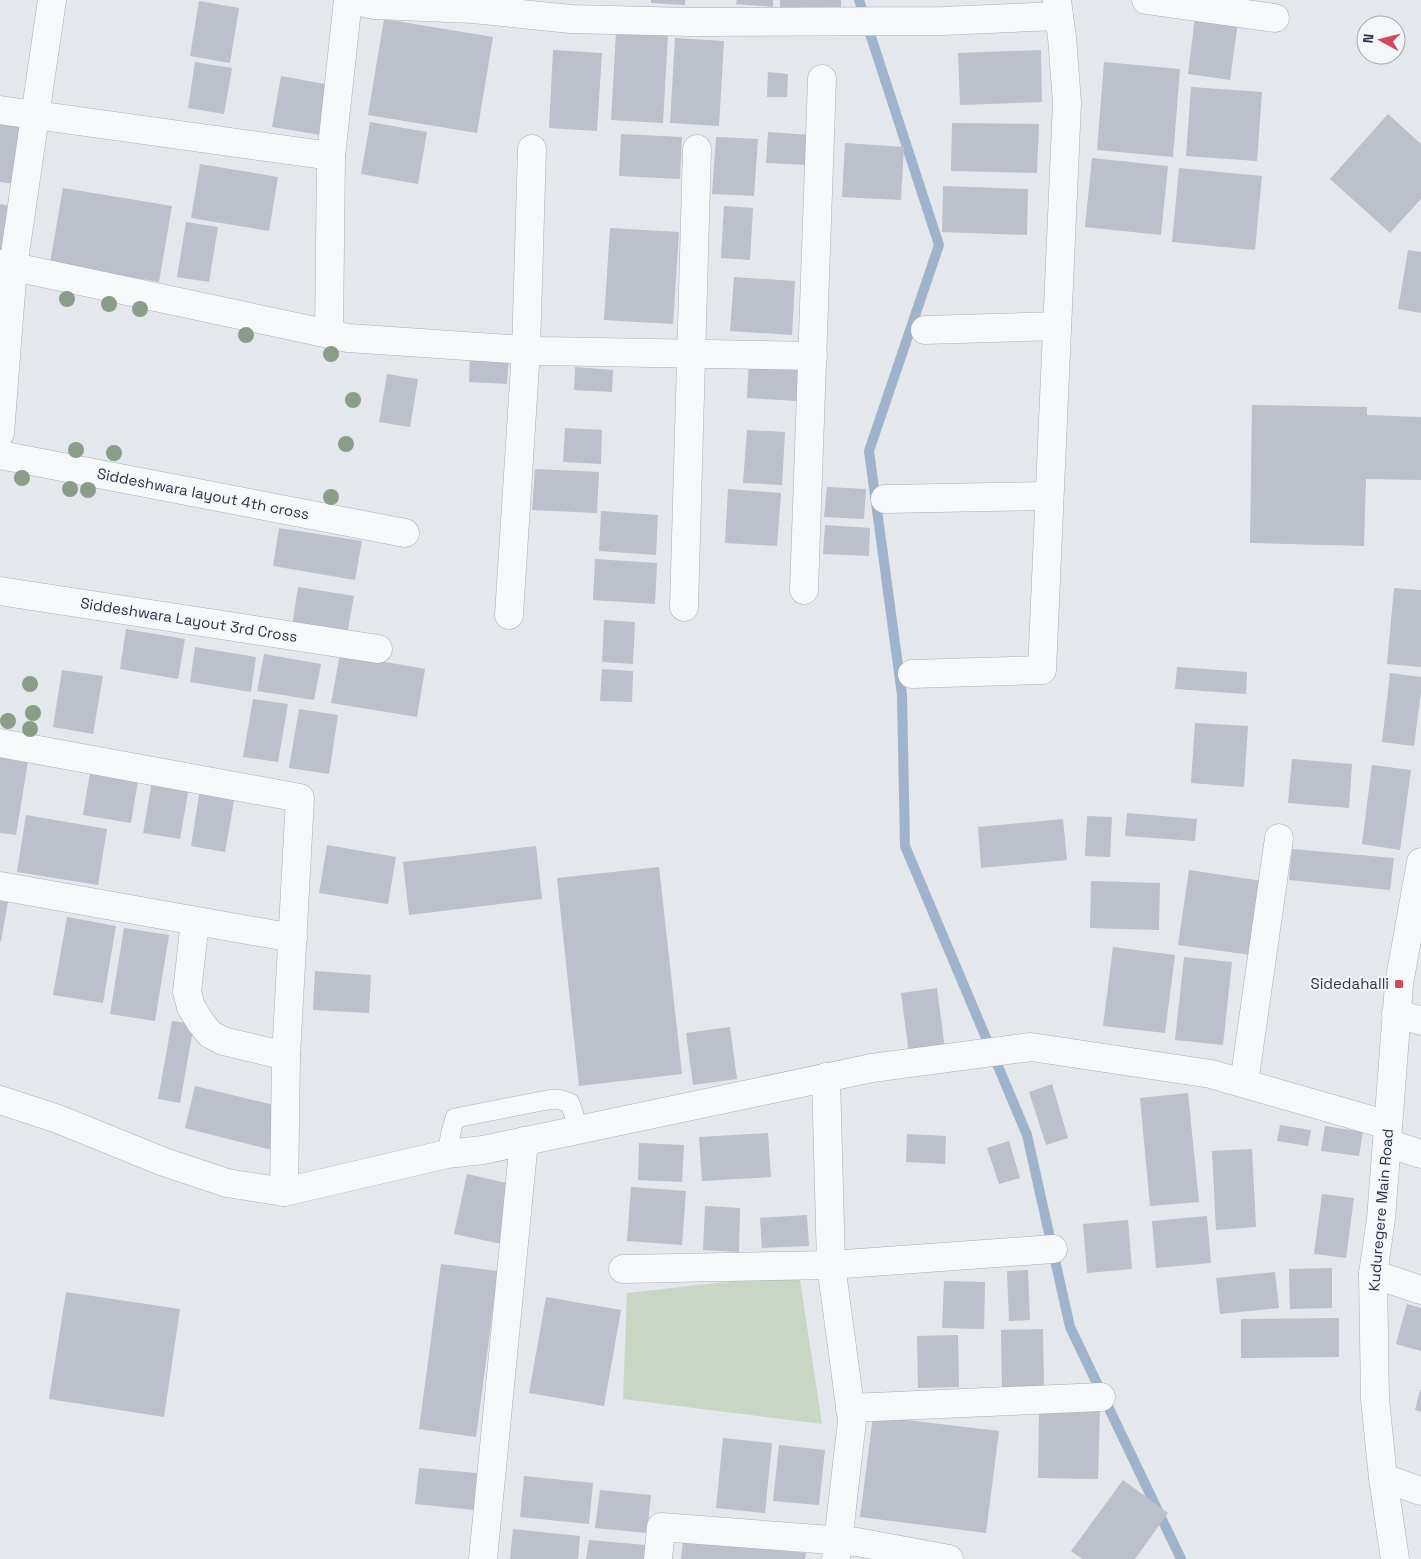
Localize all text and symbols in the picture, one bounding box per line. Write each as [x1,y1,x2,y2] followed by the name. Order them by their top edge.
[1356,15,1406,65] north arrow
[1359,33,1378,44] text: N
[95,464,311,523] street label: Siddeshwara layout 4th cross
[79,593,299,646] street label: Siddeshwara Layout 3rd Cross
[1310,974,1389,993] place label: Sidedahalli
[1393,978,1405,990] marker: Sidedahalli
[1364,1128,1397,1292] street label: Kuduregere Main Road

